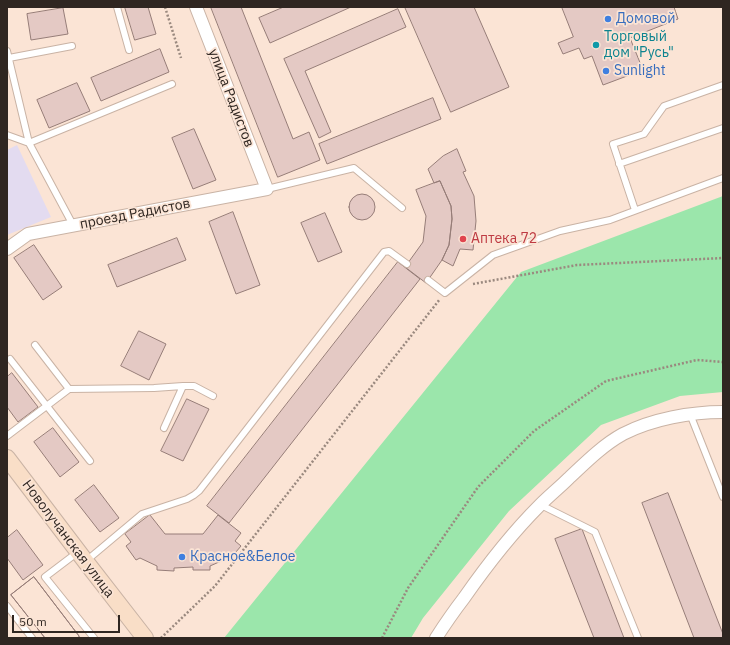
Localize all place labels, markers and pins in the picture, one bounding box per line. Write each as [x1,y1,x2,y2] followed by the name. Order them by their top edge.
[616,11,675,27] place label: Домовой
[603,14,613,24] marker: Домовой
[604,29,674,62] place label: Торговый дом "Русь"
[591,40,601,50] marker: Торговый дом "Русь"
[614,63,666,79] place label: Sunlight
[601,66,611,76] marker: Sunlight
[471,231,537,247] place label: Аптека 72
[458,234,468,244] marker: Аптека 72
[190,549,295,565] place label: Красное&Белое
[177,552,187,562] marker: Красное&Белое

